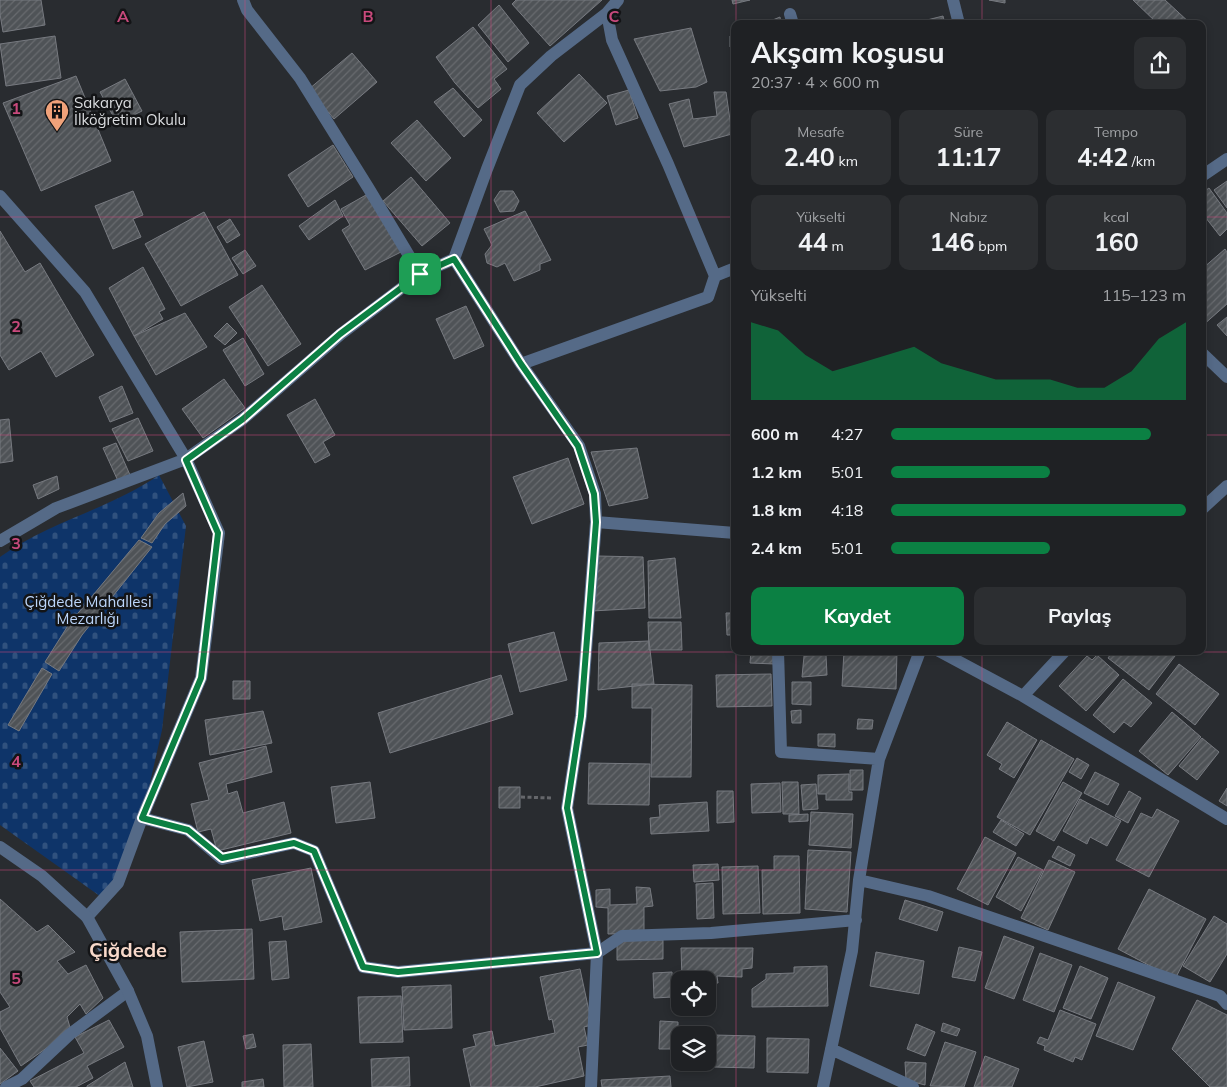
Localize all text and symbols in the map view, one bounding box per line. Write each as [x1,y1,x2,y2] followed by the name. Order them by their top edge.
[117,6,129,26] text: A
[362,6,374,26] text: B
[609,6,620,26] text: C
[751,35,945,70] text: Akşam koşusu
[1134,37,1186,89] button: share
[751,72,880,92] text: 20:37 · 4 × 600 m
[74,93,186,129] place label: Sakarya İlköğretim Okulu
[11,98,21,118] text: 1
[44,98,70,132] building icon: Sakarya İlköğretim Okulu
[797,123,844,141] text: Mesafe
[954,123,983,141] text: Süre
[1094,123,1138,141] text: Tempo
[784,141,835,172] text: 2.40
[935,141,1002,172] text: 11:17
[1077,141,1128,172] text: 4:42
[835,152,858,170] text: km
[1128,152,1155,170] text: /km
[796,208,845,226] text: Yükselti
[950,208,987,226] text: Nabız
[1103,208,1129,226] text: kcal
[798,226,828,257] text: 44
[930,226,975,257] text: 146
[1094,226,1139,257] text: 160
[828,237,844,255] text: m
[975,237,1007,255] text: bpm
[399,253,441,295] pin
[406,260,434,288] icon: arrive
[751,285,807,305] text: Yükselti
[1102,285,1186,305] text: 115–123 m
[11,316,21,336] text: 2
[751,424,799,444] text: 600 m
[831,424,863,444] text: 4:27
[751,462,802,482] text: 1.2 km
[831,462,863,482] text: 5:01
[751,500,802,520] text: 1.8 km
[831,500,863,520] text: 4:18
[11,533,21,553] text: 3
[751,538,802,558] text: 2.4 km
[831,538,863,558] text: 5:01
[751,587,964,645] button: Kaydet
[974,587,1186,645] button: Paylaş
[24,592,152,628] park label: Çiğdede Mahallesi Mezarlığı
[11,751,21,771] text: 4
[89,937,167,962] district label: Çiğdede
[11,968,21,988] text: 5
[671,971,716,1071] map controls
[671,971,716,1016] button: locate
[671,1026,716,1071] button: layers

